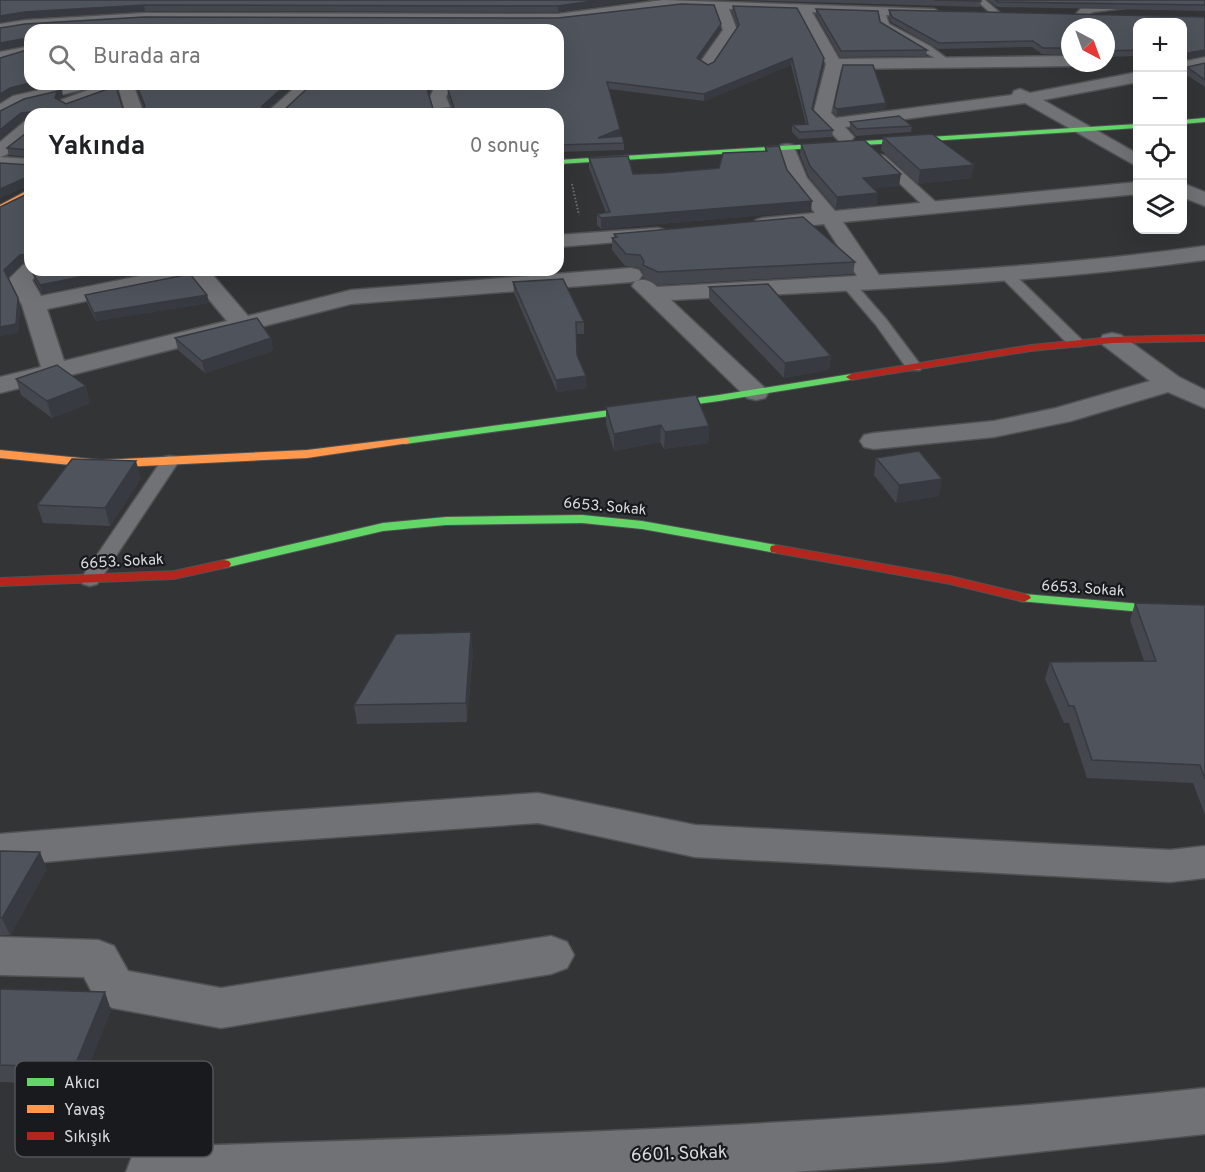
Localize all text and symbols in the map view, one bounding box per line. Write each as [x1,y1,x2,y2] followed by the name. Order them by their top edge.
[1061,18,1115,72] north arrow
[1133,18,1187,234] map controls
[1133,18,1187,72] button: +
[24,24,564,90] search box
[45,41,78,74] icon: search
[93,44,201,71] text: Burada ara
[1133,72,1187,126] button: −
[1133,126,1187,180] button: locate
[48,131,145,164] text: Yakında
[470,134,540,160] text: 0 sonuç
[1133,180,1187,234] button: layers
[562,494,647,521] street label: 6653. Sokak
[80,551,164,574] street label: 6653. Sokak
[1041,577,1125,602] street label: 6653. Sokak
[15,1061,213,1157] legend
[64,1074,100,1094] text: Akıcı
[64,1101,105,1121] text: Yavaş
[64,1128,110,1148] text: Sıkışık
[630,1141,728,1168] street label: 6601. Sokak

